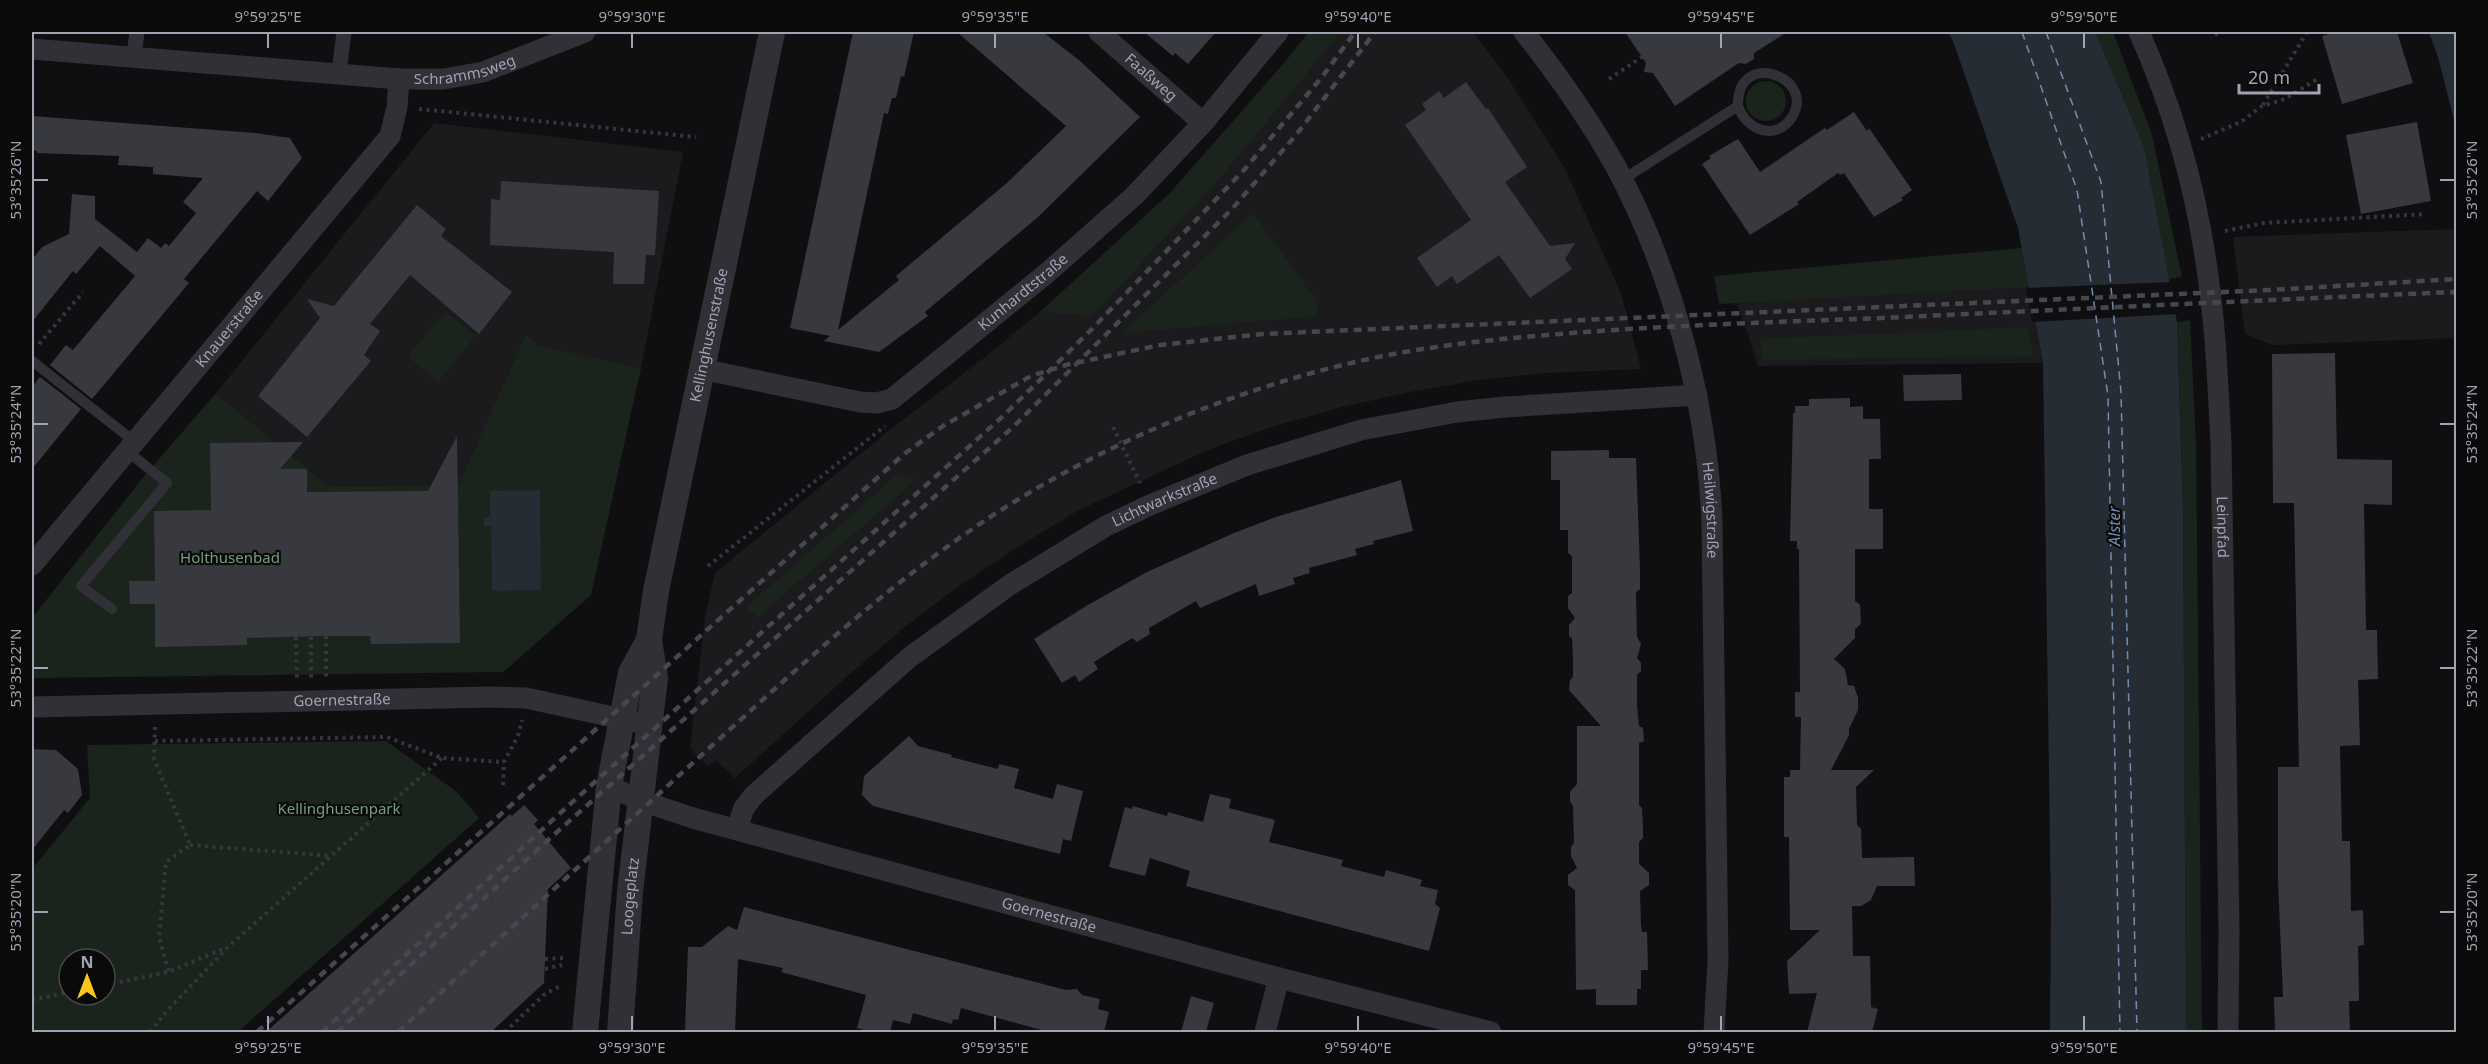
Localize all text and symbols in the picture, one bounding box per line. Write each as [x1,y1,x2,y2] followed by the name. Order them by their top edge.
[234,6,302,26] text: 9°59'25"E
[598,6,666,26] text: 9°59'30"E
[961,6,1029,26] text: 9°59'35"E
[1324,6,1392,26] text: 9°59'40"E
[1687,6,1755,26] text: 9°59'45"E
[2050,6,2118,26] text: 9°59'50"E
[1121,48,1182,105] street label: Faaßweg
[414,49,518,88] street label: Schrammsweg
[2239,57,2318,95] scale bar
[2248,65,2290,89] text: 20 m
[5,141,25,219] text: 53°35'26"N
[2461,141,2481,219] text: 53°35'26"N
[973,248,1072,334] street label: Kunhardtstraße
[684,266,732,404] street label: Kellinghusenstraße
[190,285,267,371] street label: Knauerstraße
[5,385,25,463] text: 53°35'24"N
[2461,385,2481,463] text: 53°35'24"N
[1698,460,1723,559] street label: Heilwigstraße
[1108,467,1220,531] street label: Lichtwarkstraße
[2213,496,2234,558] street label: Leinpfad
[2103,505,2125,547] water label: Alster
[180,547,280,567] park label: Holthusenbad
[5,629,25,707] text: 53°35'22"N
[2461,629,2481,707] text: 53°35'22"N
[293,688,391,710] street label: Goernestraße
[277,798,401,818] park label: Kellinghusenpark
[616,856,643,936] street label: Loogeplatz
[5,873,25,951] text: 53°35'20"N
[2461,873,2481,951] text: 53°35'20"N
[1000,892,1099,937] street label: Goernestraße
[57,947,117,1007] north arrow
[80,951,94,973] text: N
[234,1037,302,1057] text: 9°59'25"E
[598,1037,666,1057] text: 9°59'30"E
[961,1037,1029,1057] text: 9°59'35"E
[1324,1037,1392,1057] text: 9°59'40"E
[1687,1037,1755,1057] text: 9°59'45"E
[2050,1037,2118,1057] text: 9°59'50"E

